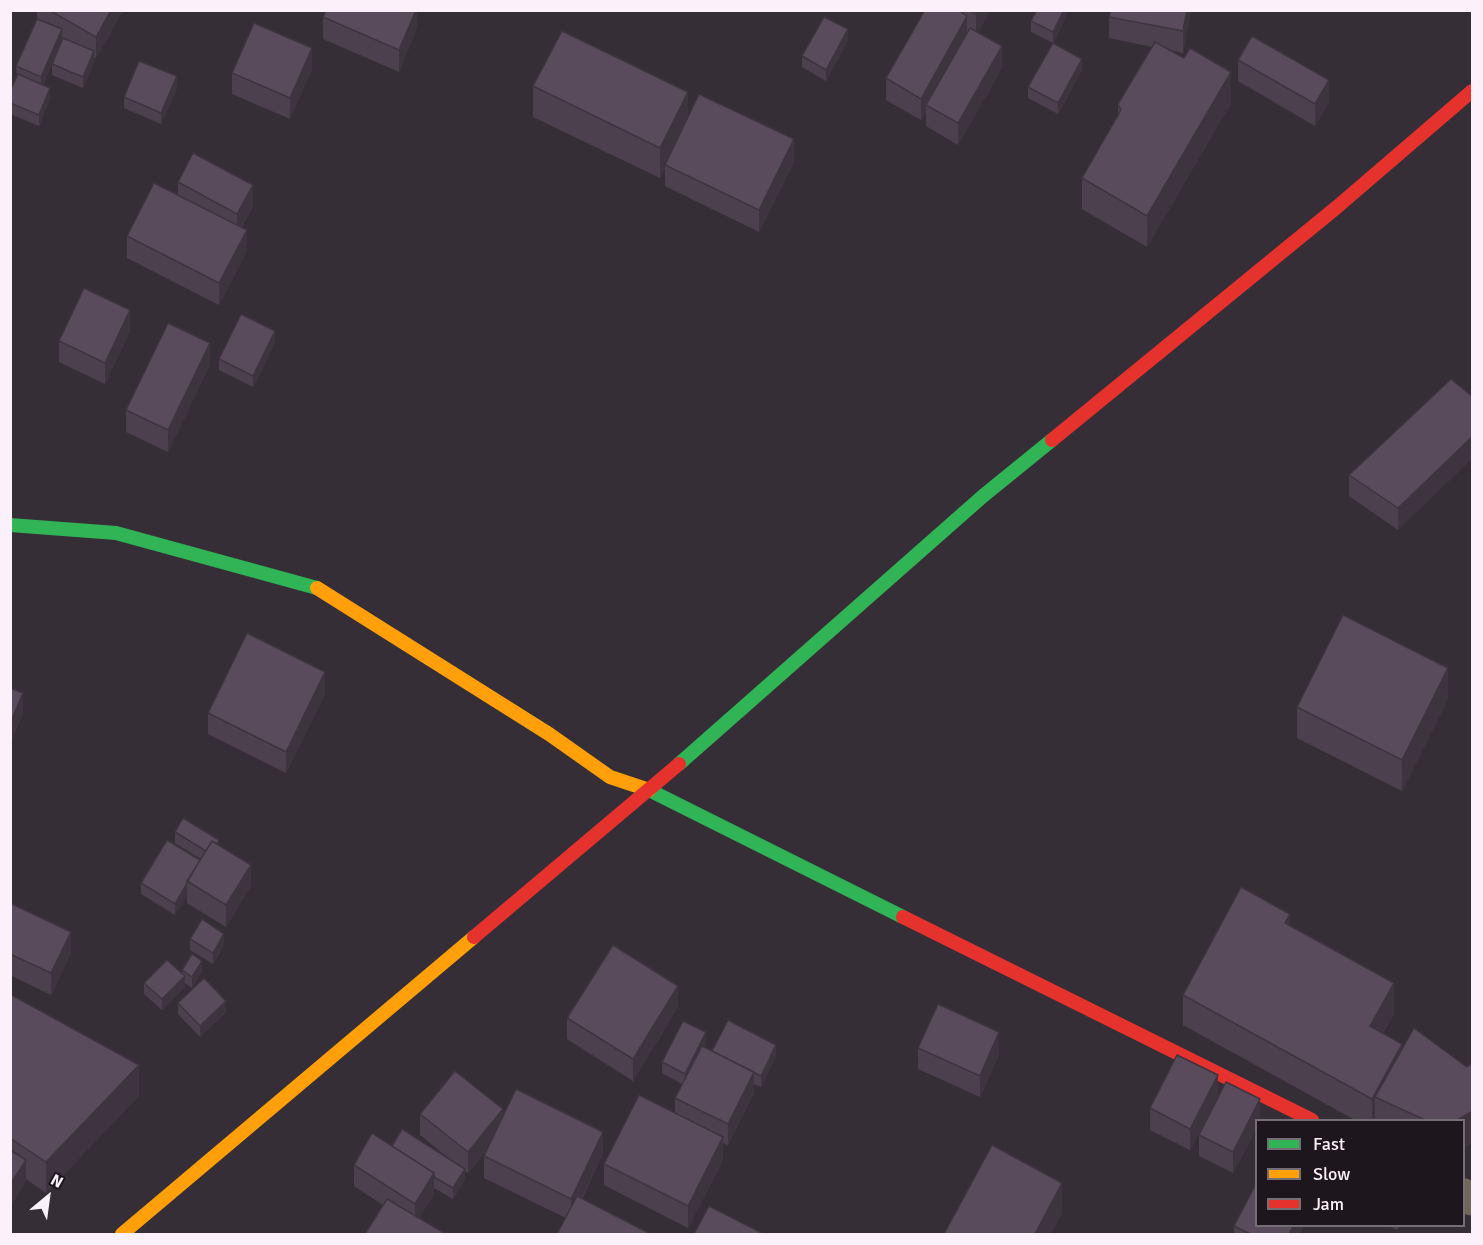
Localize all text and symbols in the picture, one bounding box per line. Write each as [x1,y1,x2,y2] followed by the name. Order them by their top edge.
[1255,1119,1465,1227] legend
[1313,1133,1345,1155] text: Fast
[1313,1163,1350,1185] text: Slow
[18,1167,78,1227] north arrow
[47,1170,66,1193] text: N
[1313,1193,1344,1215] text: Jam

